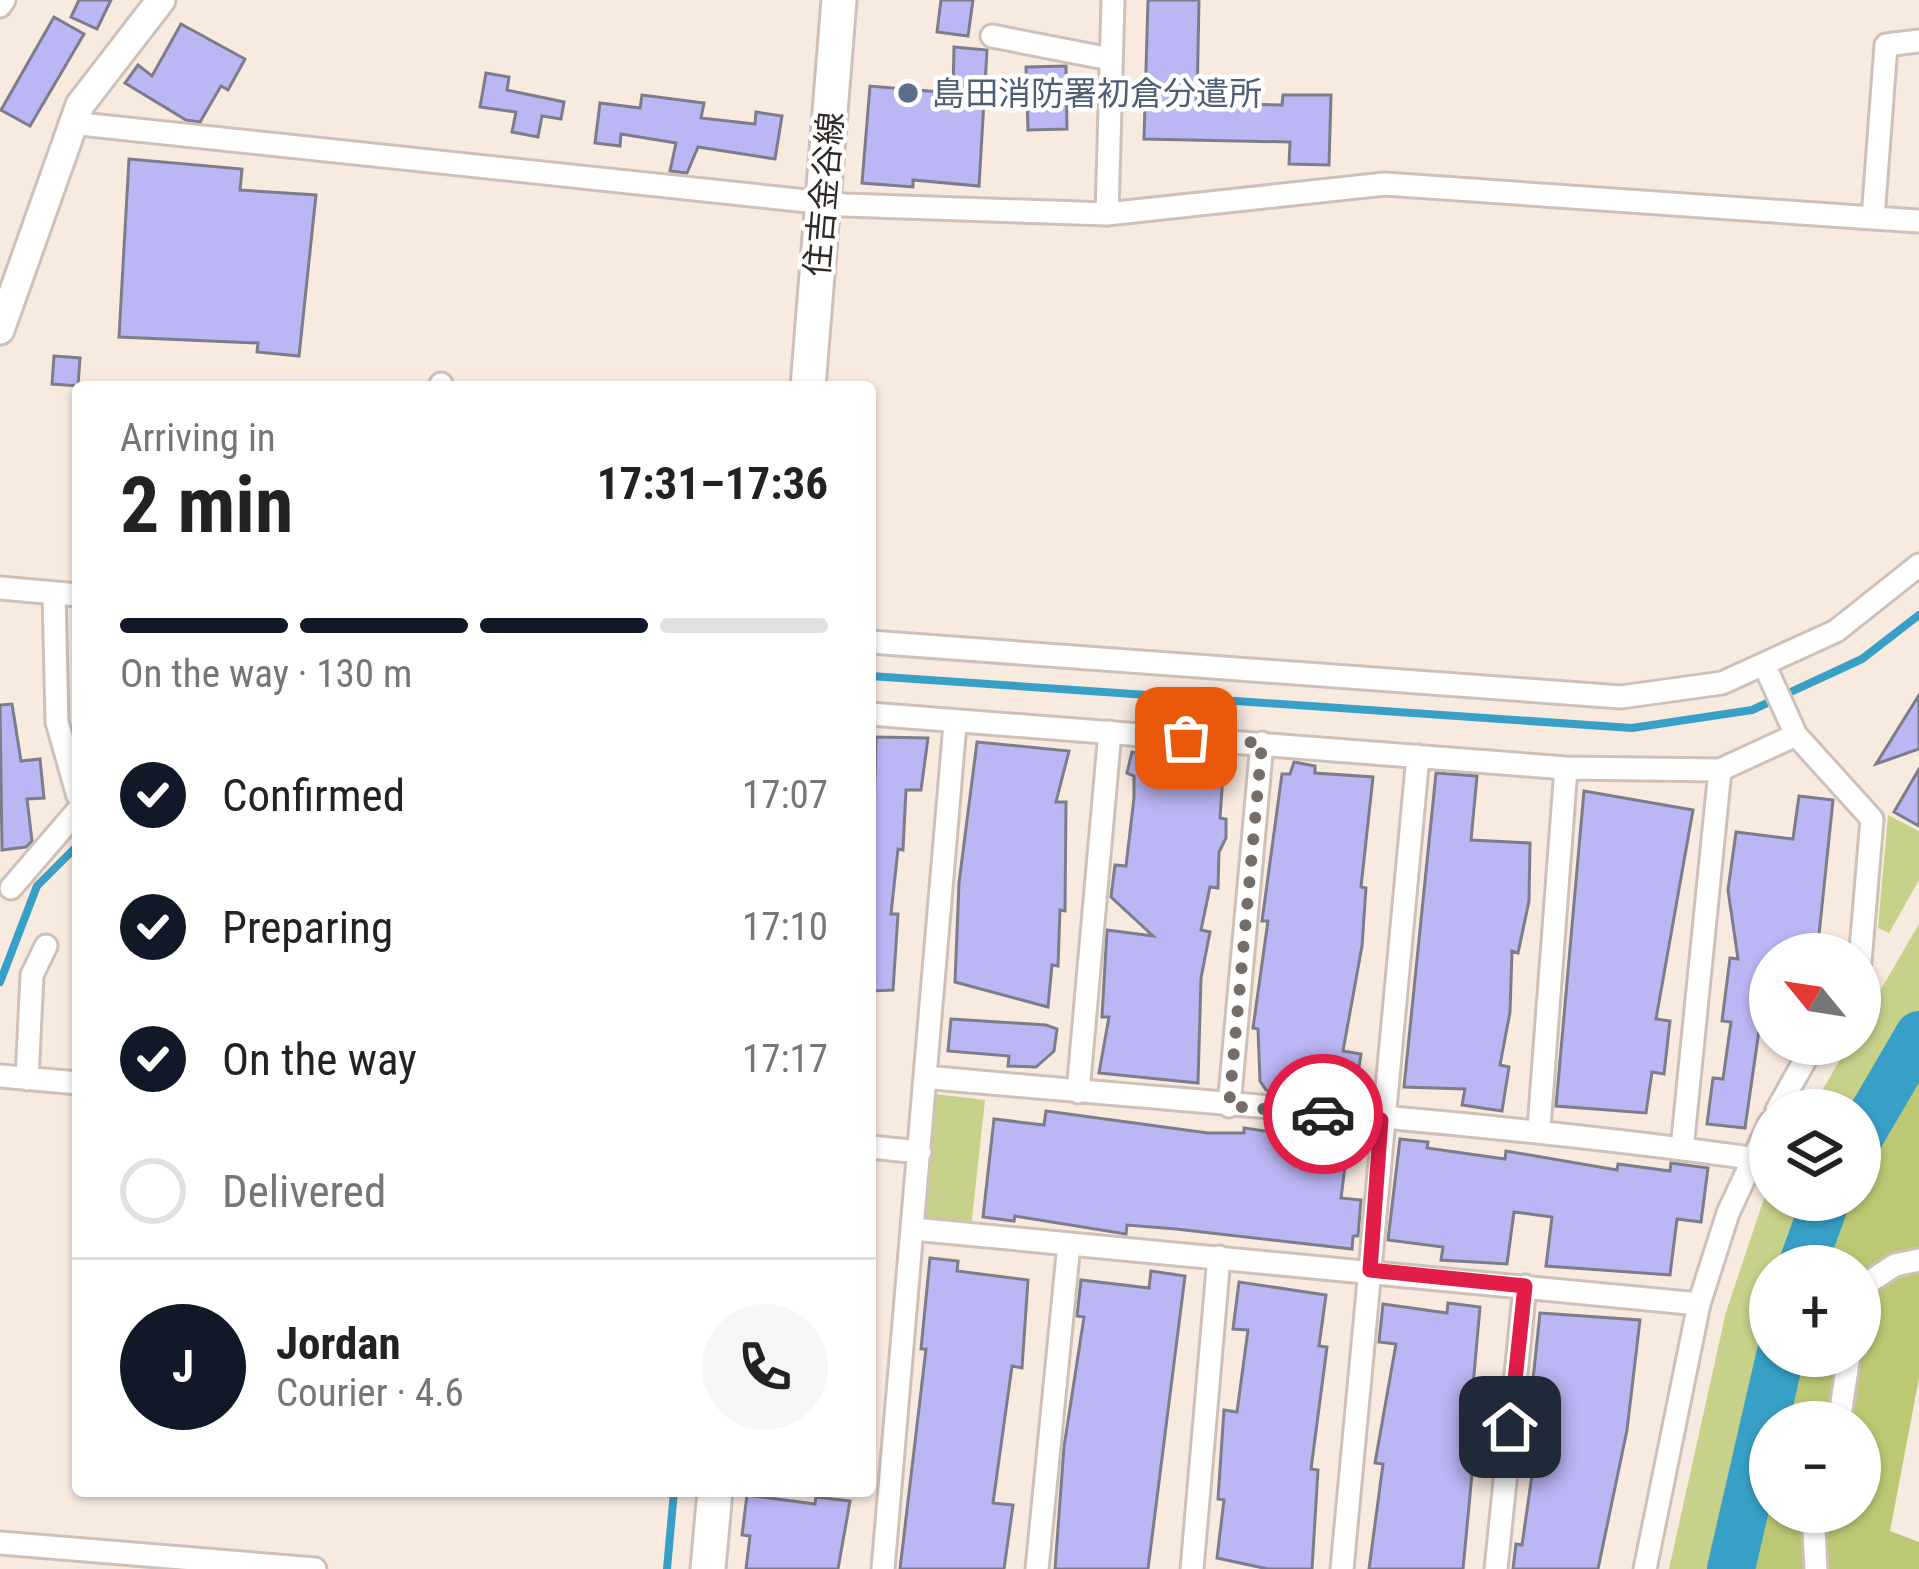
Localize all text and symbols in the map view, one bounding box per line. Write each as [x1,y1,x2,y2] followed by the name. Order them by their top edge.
[932,74,1262,113] place label: 島田消防署初倉分遣所
[895,80,921,106] marker: 島田消防署初倉分遣所
[797,110,851,278] street label: 住吉金谷線
[120,415,276,461] text: Arriving in
[597,457,828,510] text: 17:31–17:36
[120,460,293,551] text: 2 min
[120,651,412,697] text: On the way · 130 m
[1135,687,1237,789] pin
[1153,705,1219,771] icon: bag
[120,762,186,828] icon: check
[222,769,405,822] text: Confirmed
[742,772,828,818] text: 17:07
[120,894,186,960] icon: check
[222,901,393,954] text: Preparing
[742,904,828,950] text: 17:10
[1749,933,1881,1065] north arrow
[1749,933,1881,1533] map controls
[120,1026,186,1092] icon: check
[222,1033,417,1086] text: On the way
[742,1036,828,1082] text: 17:17
[1263,1054,1383,1174] courier
[1290,1081,1356,1147] icon: car
[1749,1089,1881,1221] button: layers
[222,1165,386,1218] text: Delivered
[1749,1245,1881,1377] button: +
[702,1304,828,1430] button: phone
[276,1317,401,1370] text: Jordan
[172,1340,194,1393] text: J
[276,1370,464,1416] text: Courier · 4.6
[1459,1376,1561,1478] pin
[1477,1394,1543,1460] icon: home
[1749,1401,1881,1533] button: −

